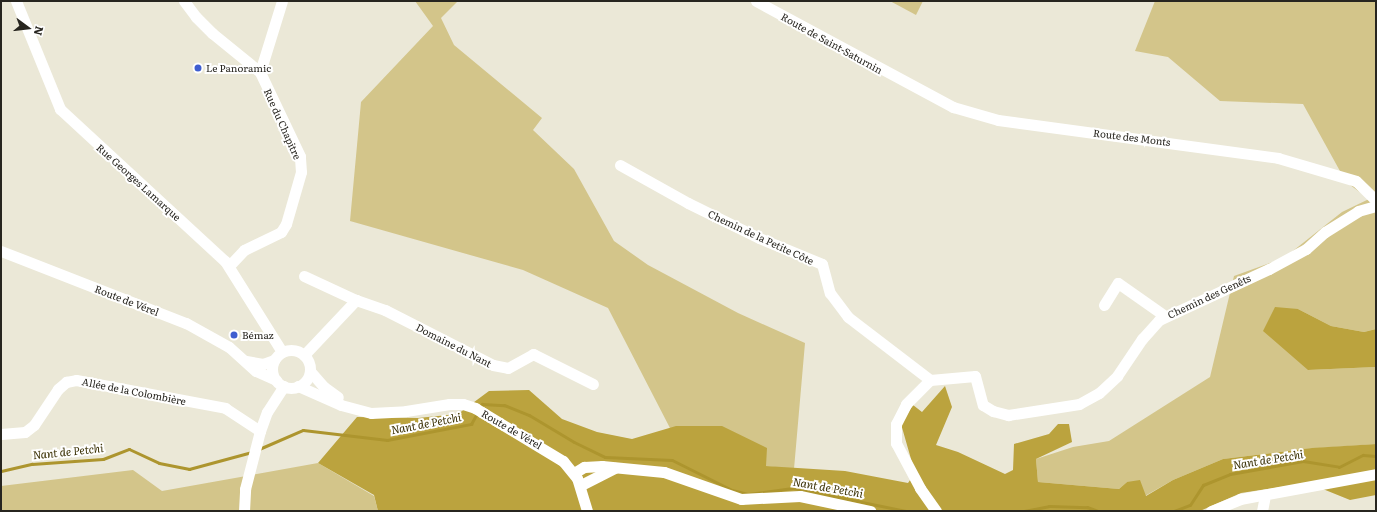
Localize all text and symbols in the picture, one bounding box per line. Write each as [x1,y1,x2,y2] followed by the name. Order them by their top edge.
[8,8,48,48] north arrow
[779,10,885,76] street label: Route de Saint-Saturnin
[31,25,49,38] text: N
[206,62,271,74] place label: Le Panoramic
[193,63,203,73] marker: Le Panoramic
[262,87,304,161] street label: Rue du Chapitre
[1093,126,1171,148] street label: Route des Monts
[94,141,184,223] street label: Rue Georges Lamarque
[706,207,816,267] street label: Chemin de la Petite Côte
[1166,271,1252,321] street label: Chemin des Genêts
[93,282,161,318] street label: Route de Vérel
[414,321,494,369] street label: Domaine du Nant
[242,329,274,341] place label: Bémaz
[229,330,239,340] marker: Bémaz
[81,375,187,407] street label: Allée de la Colombière
[480,407,544,451] street label: Route de Vérel
[390,410,462,436] water label: Nant de Petchi
[32,441,104,461] water label: Nant de Petchi
[1232,447,1304,471] water label: Nant de Petchi
[792,474,864,500] water label: Nant de Petchi

